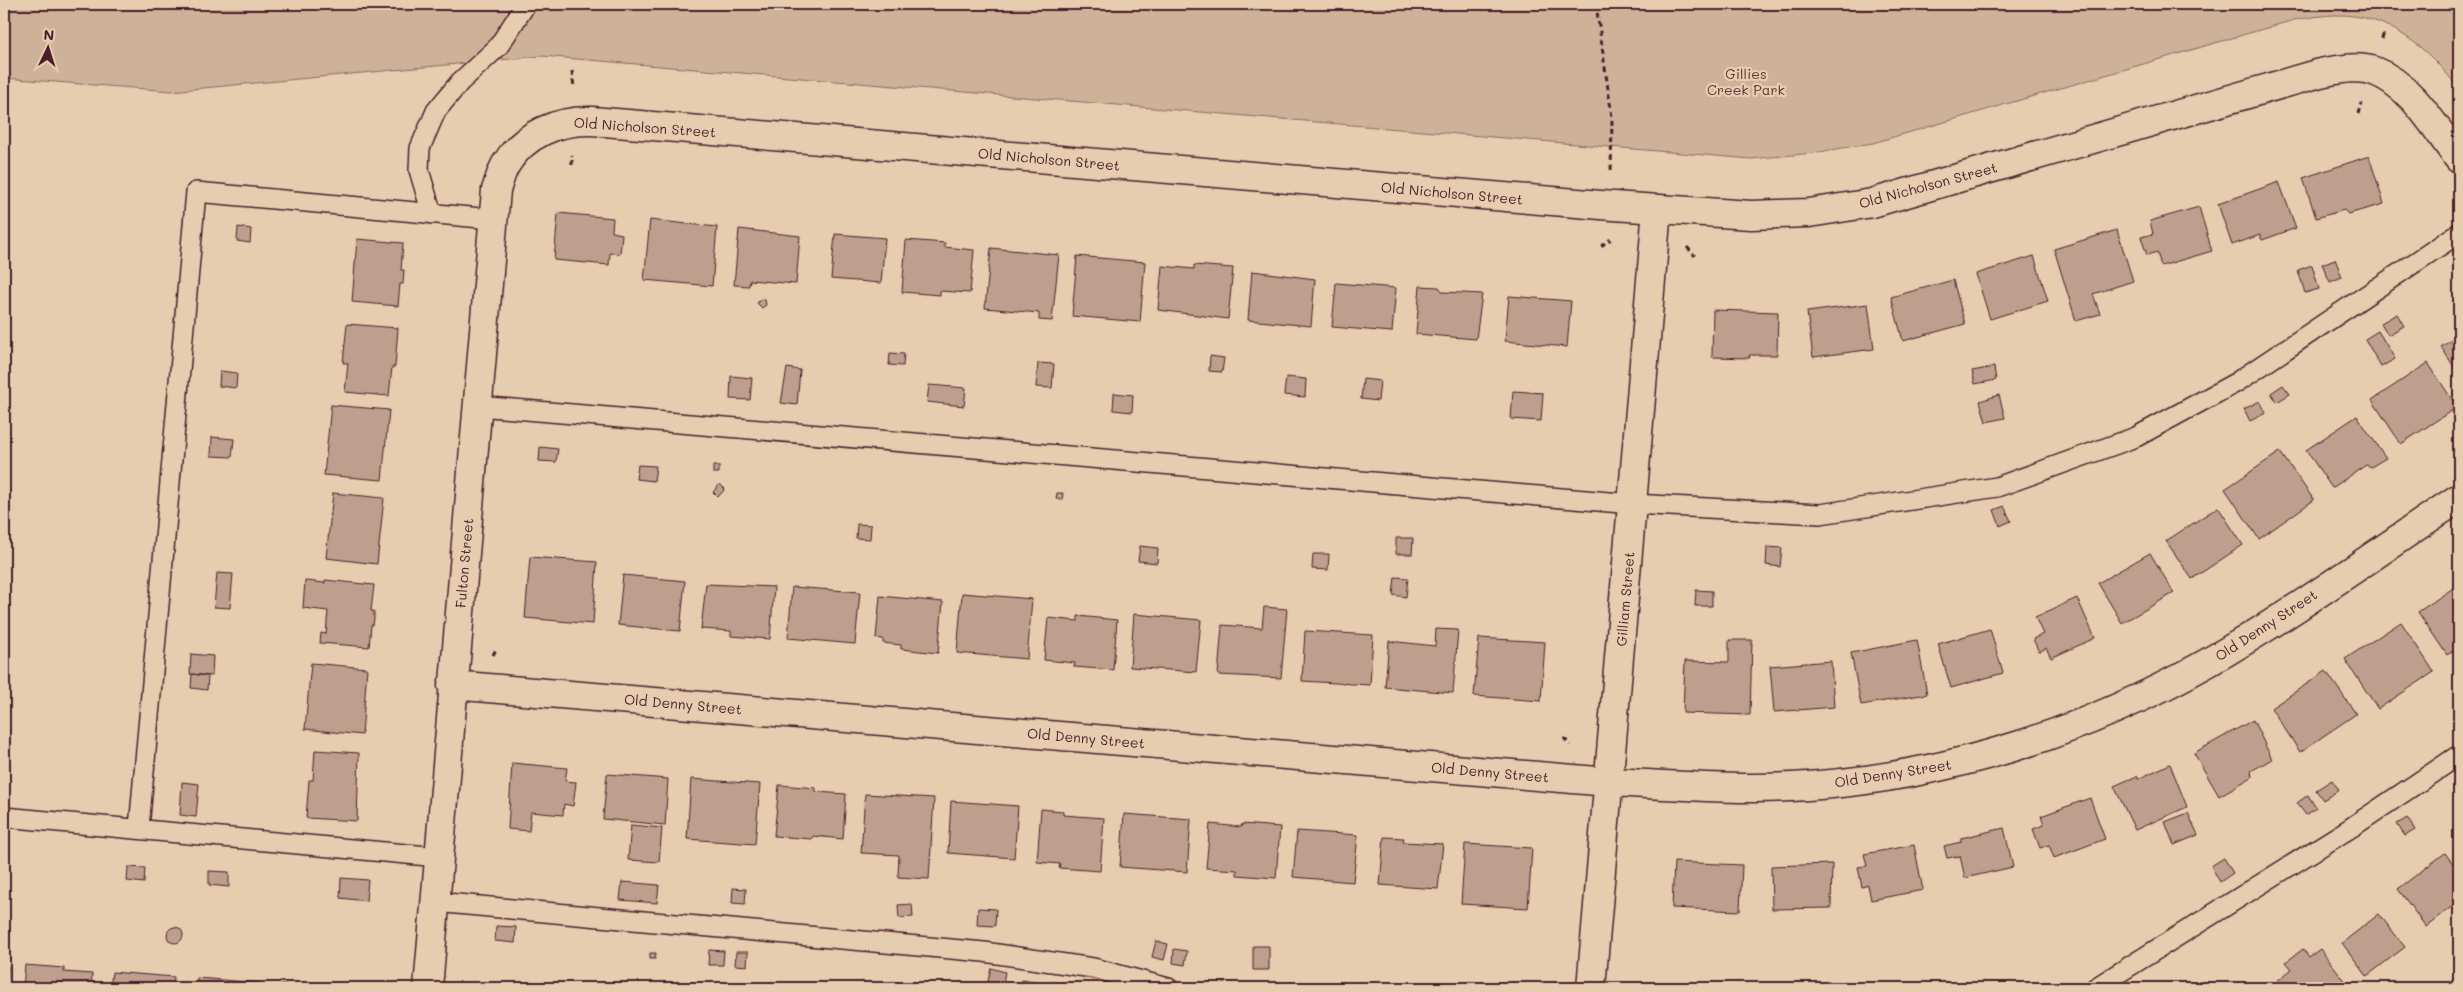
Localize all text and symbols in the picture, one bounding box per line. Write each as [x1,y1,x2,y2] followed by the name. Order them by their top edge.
[22,22,72,72] north arrow
[43,25,55,44] text: N
[1707,64,1785,99] park label: Gillies Creek Park
[573,113,717,141] street label: Old Nicholson Street
[977,143,1121,175] street label: Old Nicholson Street
[1857,157,1999,213] street label: Old Nicholson Street
[1380,177,1524,209] street label: Old Nicholson Street
[451,517,477,609] street label: Fulton Street
[1611,551,1639,647] street label: Gilliam Street
[2211,585,2321,665] street label: Old Denny Street
[623,689,743,719] street label: Old Denny Street
[1026,723,1146,753] street label: Old Denny Street
[1833,754,1953,792] street label: Old Denny Street
[1430,757,1550,787] street label: Old Denny Street

